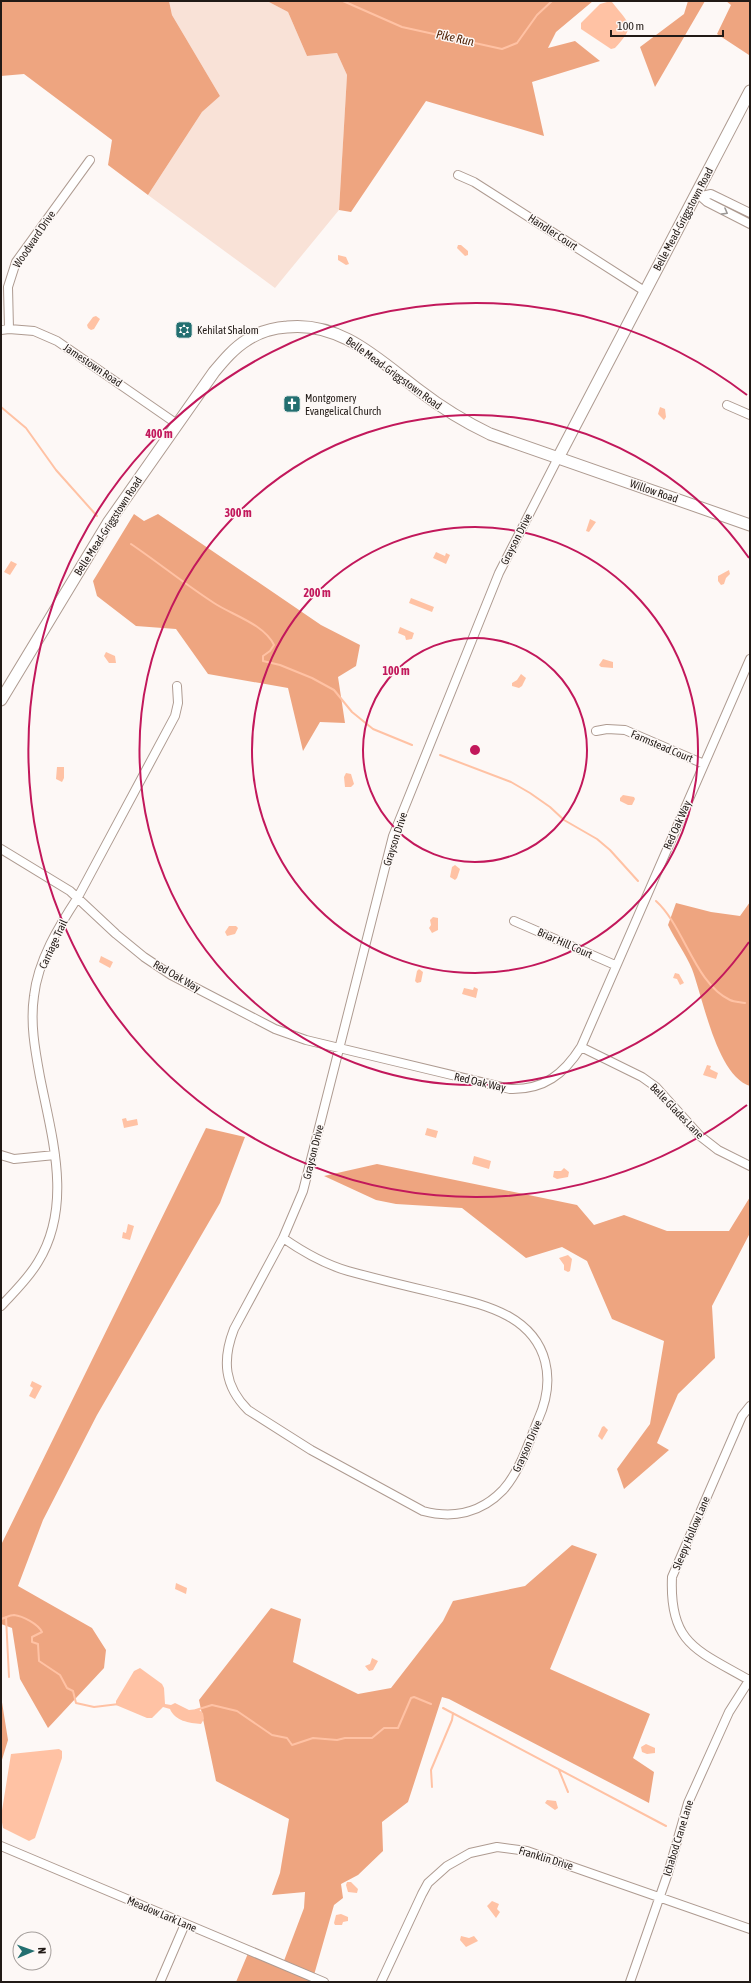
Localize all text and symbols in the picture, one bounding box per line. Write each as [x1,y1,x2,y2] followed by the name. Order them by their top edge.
[611,12,723,38] scale bar
[617,19,644,33] text: 100 m
[435,27,475,49] water label: Pike Run
[651,165,715,273] street label: Belle Mead-Griggstown Road
[721,207,728,214] one-way arrow
[11,208,57,270] street label: Woodward Drive
[526,212,580,252] street label: Handler Court
[174,320,194,340] synagogue icon: Kehilat Shalom
[197,324,259,336] place label: Kehilat Shalom
[344,334,444,412] street label: Belle Mead-Griggstown Road
[61,341,125,389] street label: Jamestown Road
[305,392,381,417] place label: Montgomery Evangelical Church
[282,394,302,414] church icon: Montgomery Evangelical Church
[144,427,173,441] text: 400 m
[72,474,144,578] street label: Belle Mead-Griggstown Road
[628,477,680,505] street label: Willow Road
[224,506,252,520] text: 300 m
[498,511,534,567] street label: Grayson Drive
[303,586,331,600] text: 200 m
[382,664,410,678] text: 100 m
[629,728,695,764] street label: Farmstead Court
[468,743,482,757] centre of rings
[661,798,693,851] street label: Red Oak Way
[381,811,409,867] street label: Grayson Drive
[36,917,70,971] street label: Carriage Trail
[536,926,594,960] street label: Briar Hill Court
[151,958,203,995] street label: Red Oak Way
[453,1070,507,1094] street label: Red Oak Way
[648,1081,706,1141] street label: Belle Glades Lane
[300,1123,326,1180] street label: Grayson Drive
[510,1418,544,1474] street label: Grayson Drive
[670,1494,712,1572] street label: Sleepy Hollow Lane
[661,1798,695,1878] street label: Ichabod Crane Lane
[517,1844,575,1872] street label: Franklin Drive
[125,1894,199,1934] street label: Meadow Lark Lane
[12,1931,52,1971] north arrow
[36,1947,48,1954] text: N

